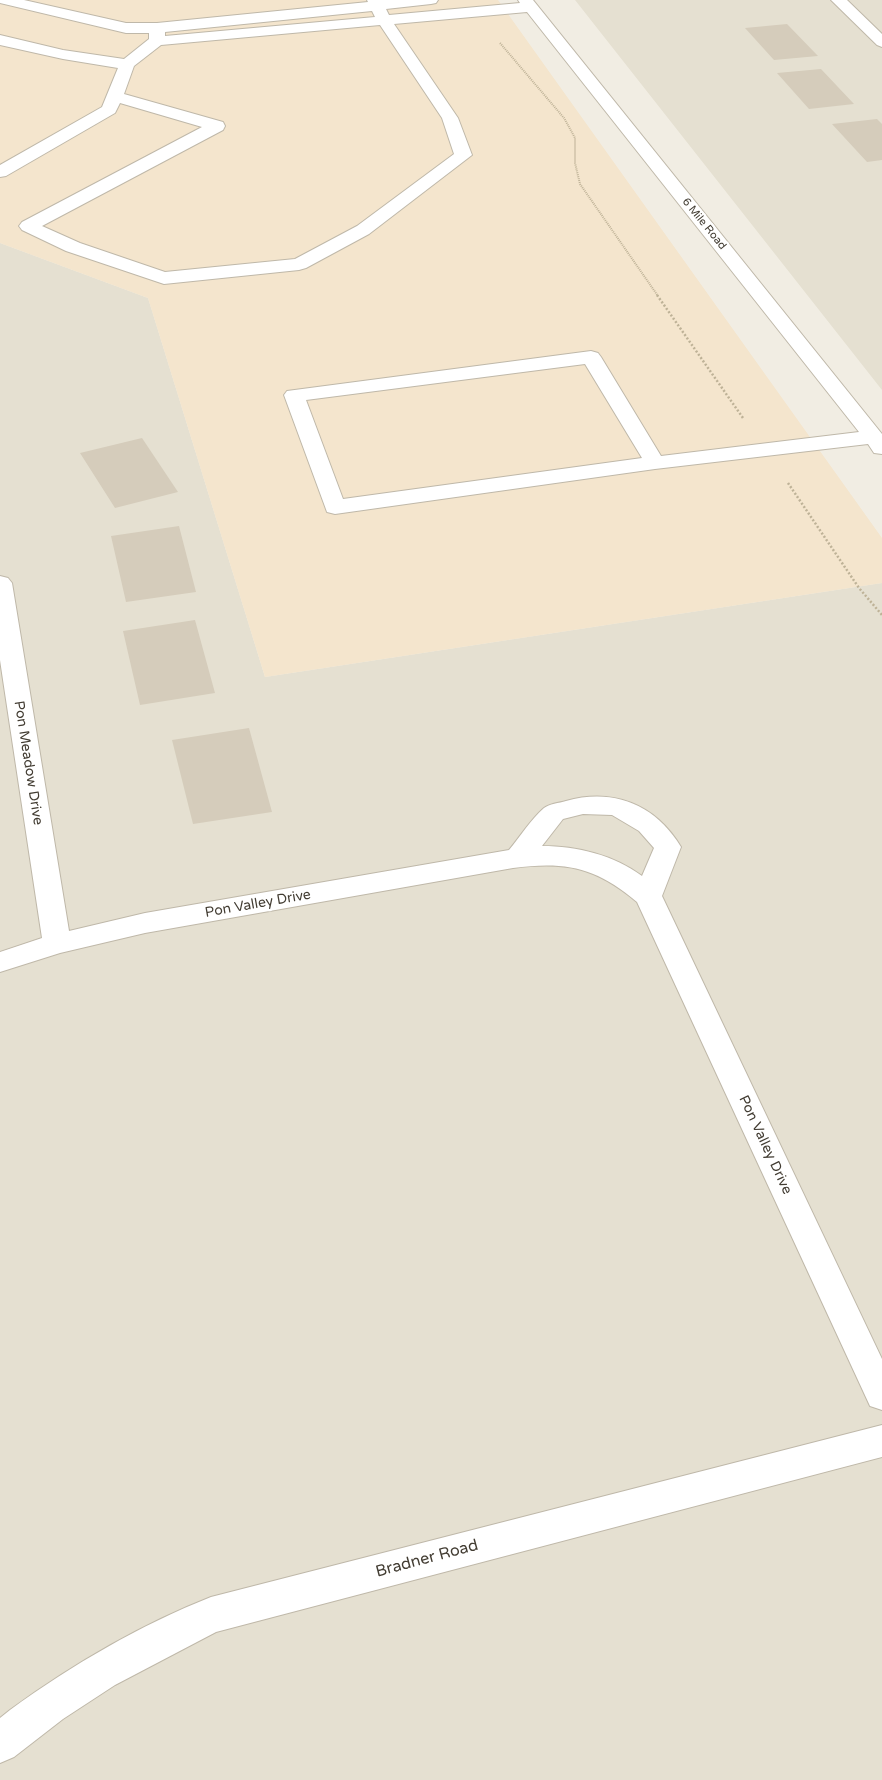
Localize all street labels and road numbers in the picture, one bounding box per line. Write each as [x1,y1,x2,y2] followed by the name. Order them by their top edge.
[679,196,729,252] street label: 6 Mile Road
[10,700,46,826] street label: Pon Meadow Drive
[204,886,312,922] street label: Pon Valley Drive
[735,1093,795,1197] street label: Pon Valley Drive
[374,1536,480,1582] street label: Bradner Road

